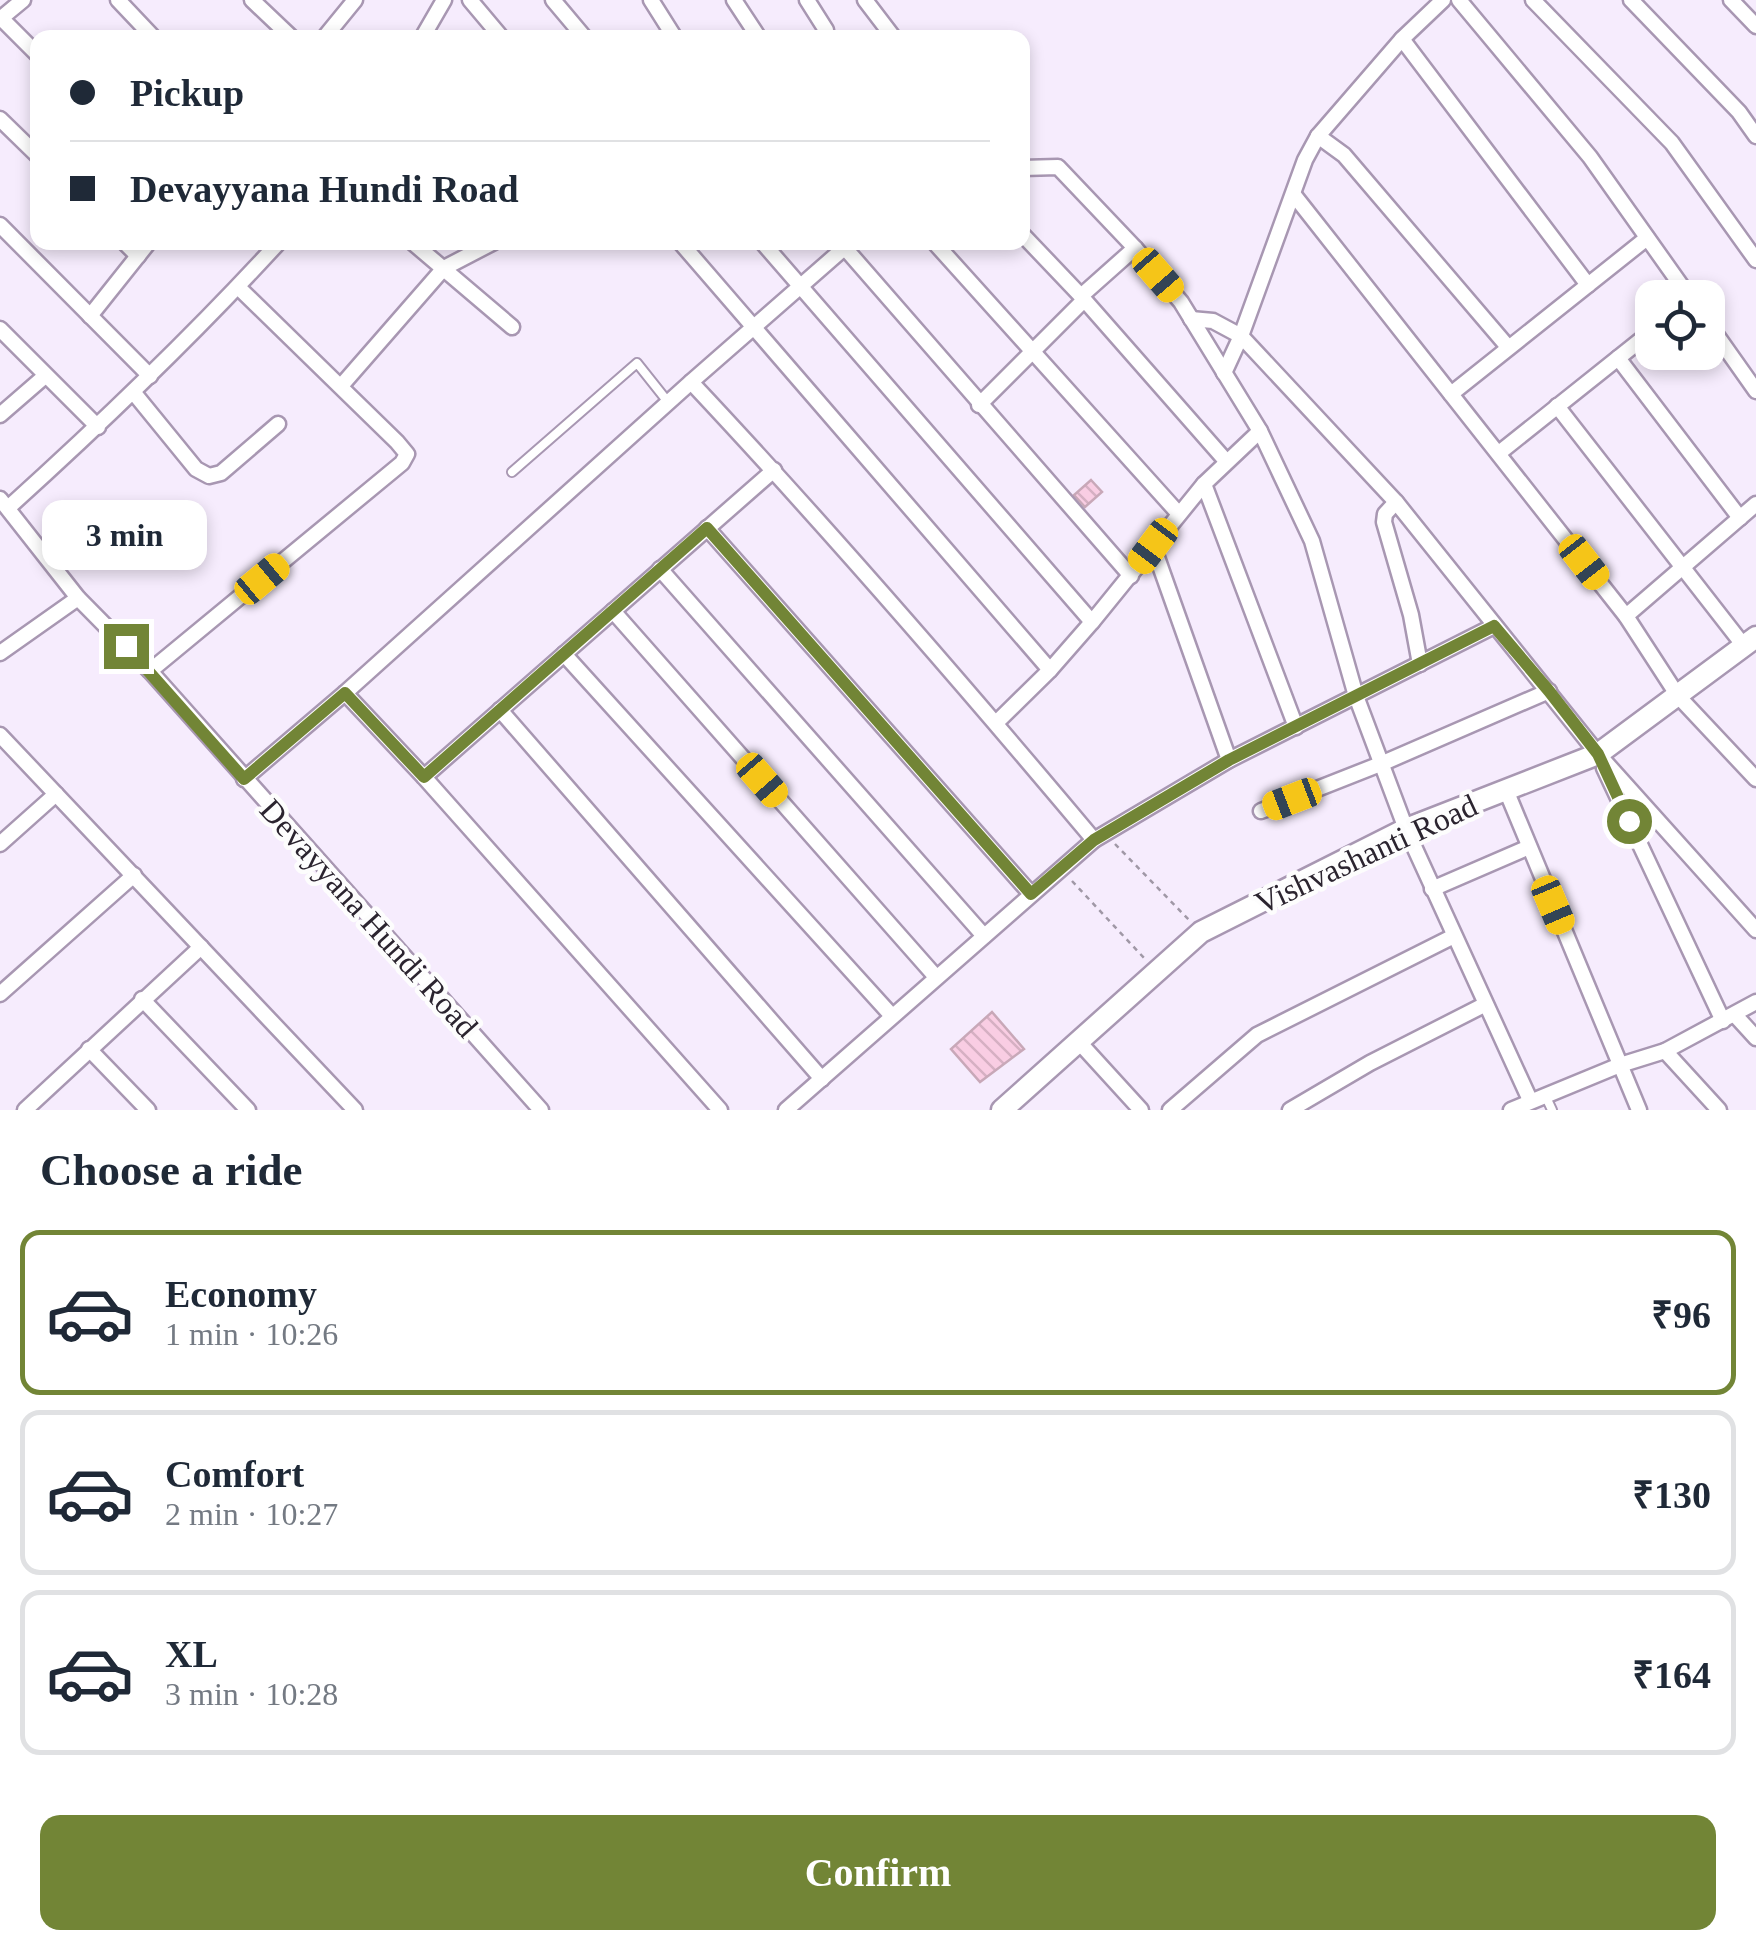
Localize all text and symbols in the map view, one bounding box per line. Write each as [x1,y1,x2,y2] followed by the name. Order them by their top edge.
[130,72,244,114] text: Pickup
[130,168,519,210] text: Devayyana Hundi Road
[1127,243,1189,307] car
[1635,280,1725,370] map controls
[1635,280,1725,370] button: locate
[44,501,208,571] callout: 3 min
[1123,513,1183,579] car
[86,517,163,553] text: 3 min
[1554,529,1614,595] car
[229,548,295,610] car
[104,624,149,669] route end
[731,748,793,812] car
[1259,774,1325,824] car
[1249,787,1483,921] street label: Vishvashanti Road
[253,792,485,1044] street label: Devayyana Hundi Road
[1607,799,1652,844] route start
[1527,872,1579,938] car
[40,1145,303,1195] text: Choose a ride
[45,1268,135,1358] icon: car
[165,1273,317,1315] text: Economy
[1651,1294,1711,1336] text: ₹96
[165,1316,338,1352] text: 1 min · 10:26
[45,1448,135,1538] icon: car
[165,1453,304,1495] text: Comfort
[1632,1474,1711,1516] text: ₹130
[165,1496,338,1532] text: 2 min · 10:27
[45,1628,135,1718] icon: car
[165,1633,218,1675] text: XL
[1632,1654,1711,1696] text: ₹164
[165,1676,338,1712] text: 3 min · 10:28
[40,1815,1716,1930] button: Confirm

